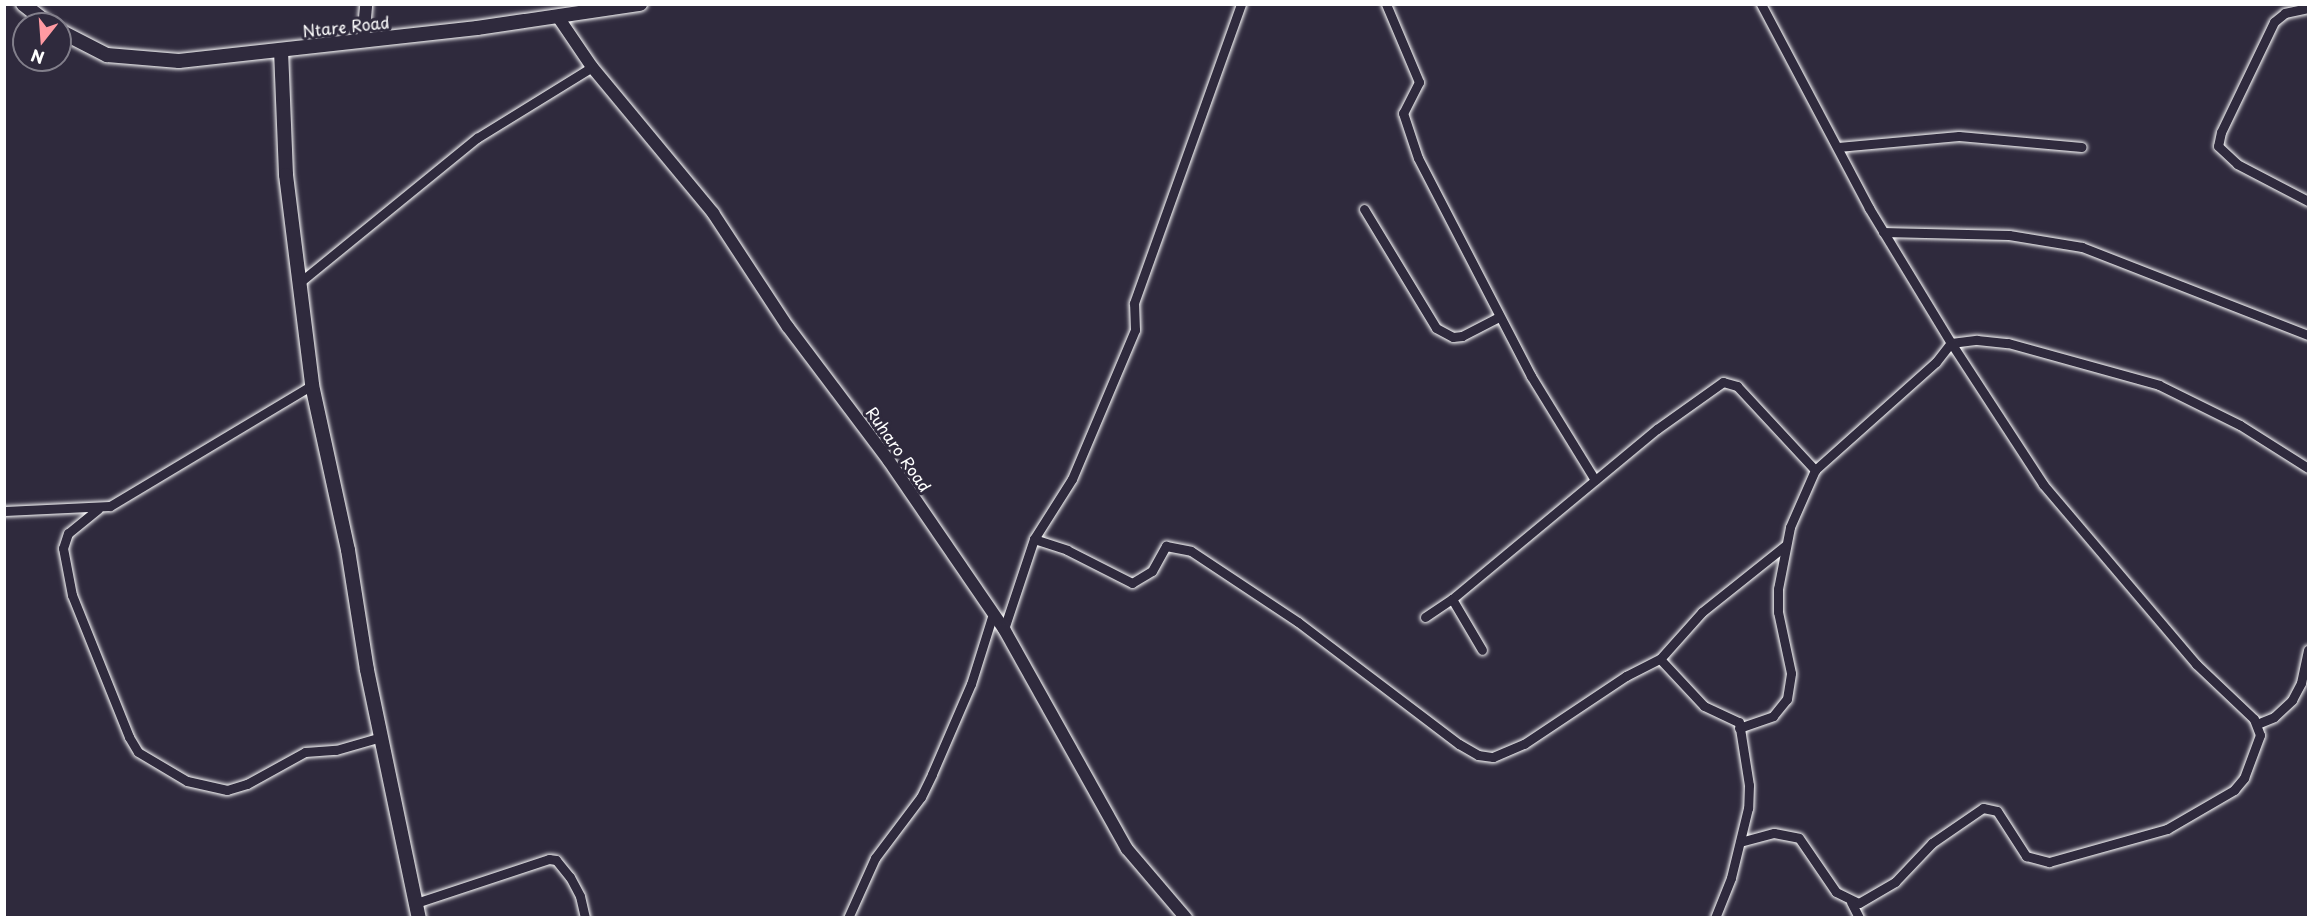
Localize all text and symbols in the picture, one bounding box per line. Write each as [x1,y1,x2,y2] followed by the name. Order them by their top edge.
[12,12,72,72] north arrow
[301,12,391,40] street label: Ntare Road
[28,44,47,71] text: N
[863,403,935,495] street label: Ruharo Road

